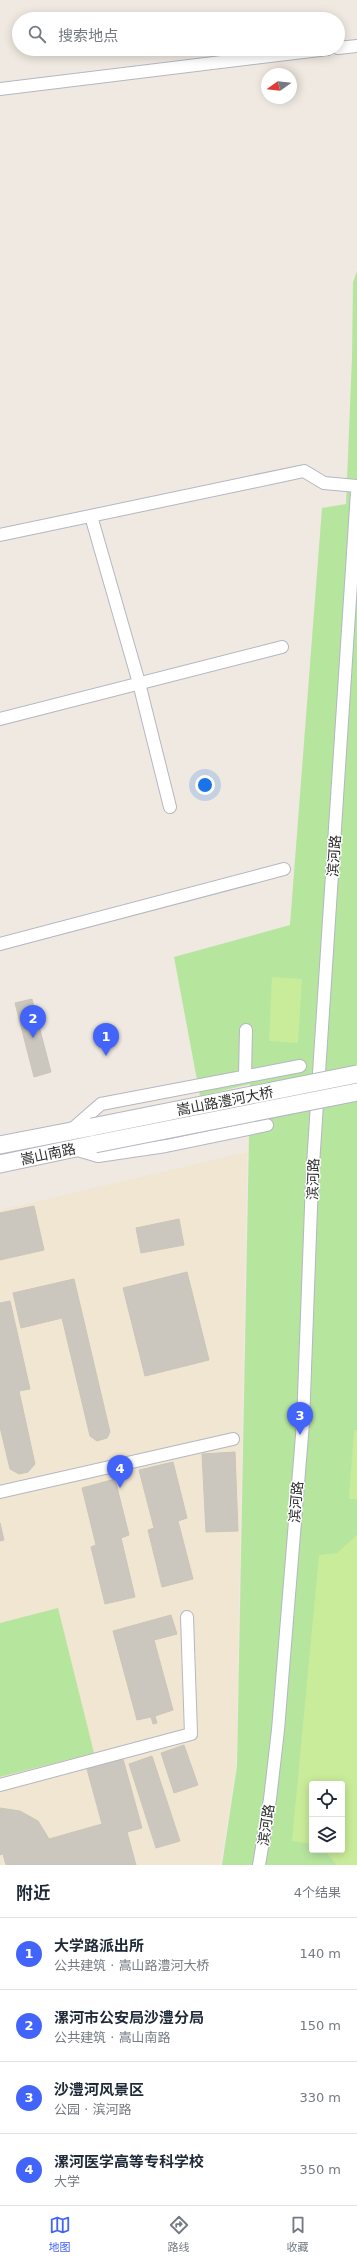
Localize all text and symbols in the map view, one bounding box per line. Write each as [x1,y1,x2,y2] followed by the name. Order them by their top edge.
[12,12,345,56] search box
[26,23,48,45] icon: search
[58,27,118,45] text: 搜索地点
[261,68,297,104] north arrow
[195,775,215,795] your location
[325,834,343,878] street label: 滨河路
[20,1005,46,1038] pin: 2
[93,1023,119,1056] pin: 1
[175,1084,275,1118] street label: 嵩山路澧河大桥
[19,1140,77,1168] street label: 嵩山南路
[304,1158,322,1200] street label: 滨河路
[287,1402,313,1435] pin: 3
[107,1455,133,1488] pin: 4
[286,1480,306,1524] street label: 滨河路
[309,1781,345,1853] map controls
[309,1781,345,1817] button: locate
[255,1803,277,1847] street label: 滨河路
[309,1817,345,1853] button: layers
[16,1883,50,1903] text: 附近
[294,1885,341,1900] text: 4个结果
[54,1937,144,1955] text: 大学路派出所
[24,1946,34,1961] text: 1
[299,1946,341,1961] text: 140 m
[54,1958,209,1973] text: 公共建筑 · 嵩山路澧河大桥
[54,2009,204,2027] text: 漯河市公安局沙澧分局
[24,2018,34,2033] text: 2
[299,2018,341,2033] text: 150 m
[54,2030,170,2045] text: 公共建筑 · 嵩山南路
[54,2081,144,2099] text: 沙澧河风景区
[24,2090,34,2105] text: 3
[299,2090,341,2105] text: 330 m
[54,2102,131,2117] text: 公园 · 滨河路
[54,2153,204,2171] text: 漯河医学高等专科学校
[24,2162,34,2177] text: 4
[299,2162,341,2177] text: 350 m
[54,2174,80,2189] text: 大学
[49,2214,71,2254] tab: 地图
[168,2214,190,2254] tab: 路线
[287,2214,309,2254] tab: 收藏

